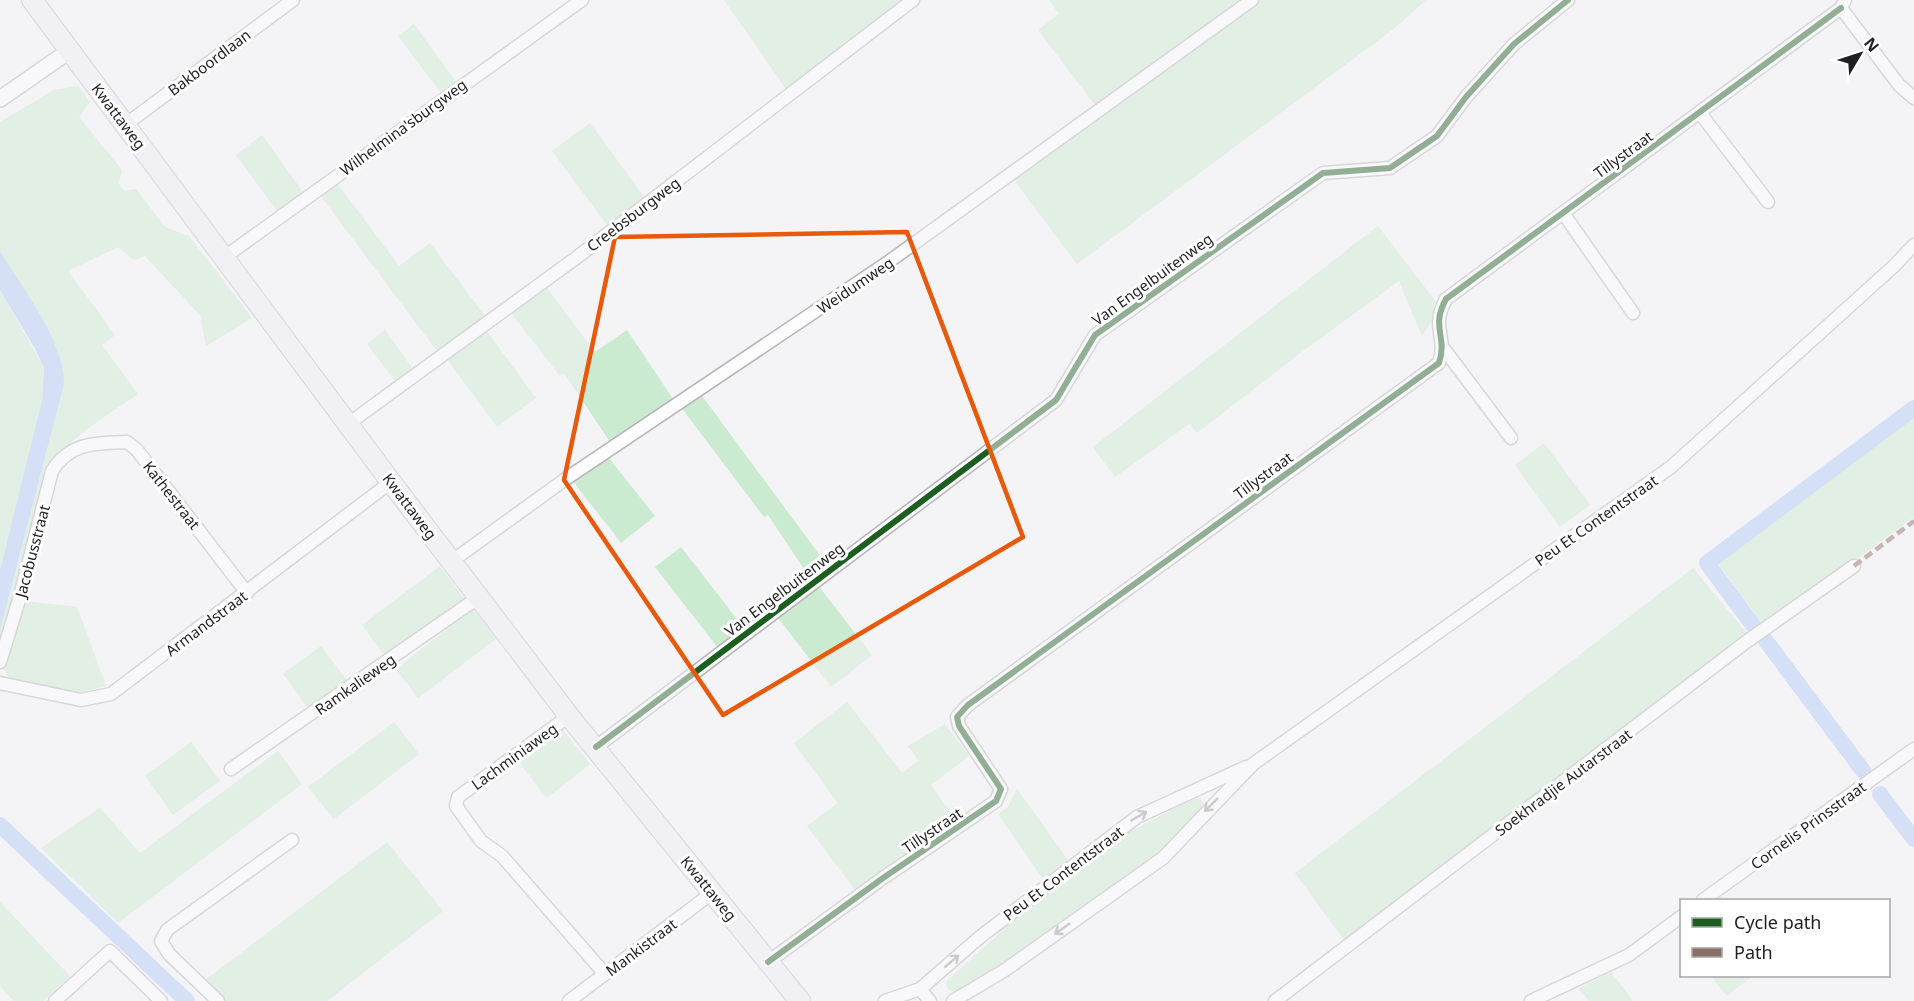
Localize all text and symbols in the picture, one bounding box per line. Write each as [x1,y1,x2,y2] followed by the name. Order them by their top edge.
[164,24,254,100] street label: Bakboordlaan
[1830,24,1890,84] north arrow
[1859,33,1884,57] text: N
[336,74,470,180] street label: Wilhelmina'sburgweg
[87,79,151,153] street label: Kwattaweg
[1589,125,1657,182] street label: Tillystraat
[582,172,684,256] street label: Creebsburgweg
[1088,228,1216,330] street label: Van Engelbuitenweg
[813,252,897,318] street label: Weidumweg
[1229,446,1297,503] street label: Tillystraat
[139,457,205,534] street label: Kathestraat
[378,469,442,543] street label: Kwattaweg
[1531,470,1662,570] street label: Peu Et Contentstraat
[10,502,54,602] street label: Jacobusstraat
[720,538,848,640] street label: Van Engelbuitenweg
[161,585,251,660] street label: Armandstraat
[311,649,399,719] street label: Ramkalieweg
[467,718,561,794] street label: Lachminiaweg
[1491,724,1636,840] street label: Soekhradjie Autarstraat
[1746,776,1870,874] street label: Cornelis Prinsstraat
[1204,798,1219,813] one-way arrow
[898,802,966,857] street label: Tillystraat
[1130,810,1147,822] one-way arrow
[999,821,1128,925] street label: Peu Et Contentstraat
[677,851,741,925] street label: Kwattaweg
[1680,899,1890,977] legend
[1734,910,1821,934] text: Cycle path
[601,913,681,980] street label: Mankistraat
[1055,923,1071,935] one-way arrow
[1734,940,1773,964] text: Path
[944,954,959,968] one-way arrow

